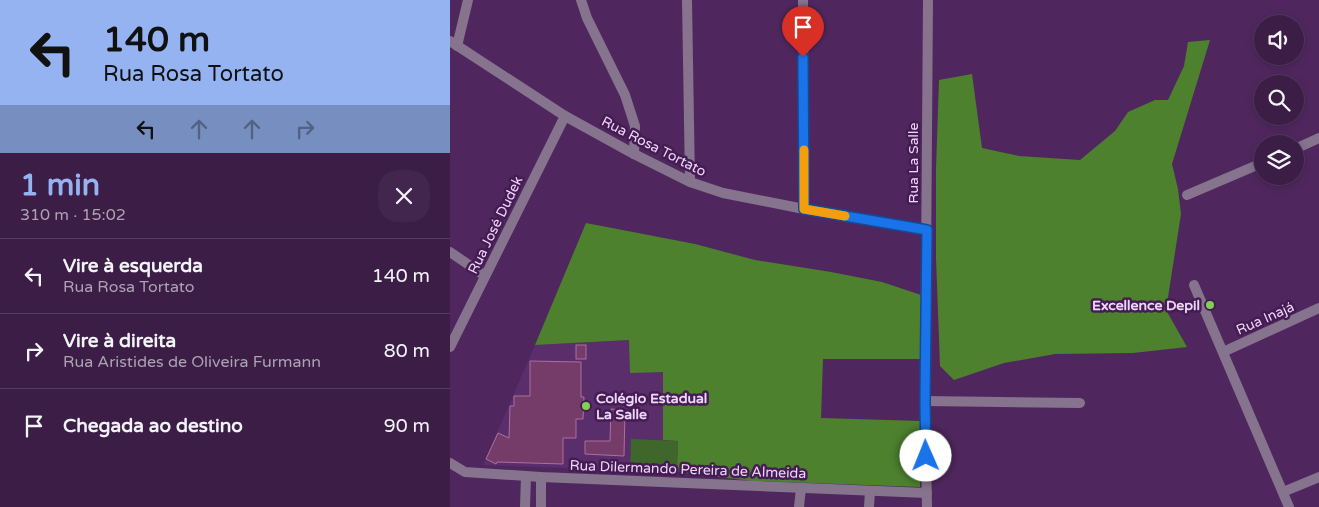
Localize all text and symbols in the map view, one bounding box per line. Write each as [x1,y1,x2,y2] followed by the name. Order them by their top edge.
[782,6,824,57] pin
[789,13,817,41] icon: arrive
[1254,15,1304,185] map controls
[1254,15,1304,65] button: sound
[103,19,210,61] text: 140 m
[20,20,85,85] icon: left
[103,61,284,87] text: Rua Rosa Tortato
[1254,75,1304,125] button: search
[599,113,709,180] street label: Rua Rosa Tortato
[132,115,160,143] icon: left
[185,115,213,143] icon: ahead
[238,115,266,143] icon: ahead
[291,115,319,143] icon: right
[905,122,922,203] street label: Rua La Salle
[1254,135,1304,185] button: layers
[20,167,100,204] text: 1 min
[378,170,430,222] button: close
[464,173,527,277] street label: Rua José Dudek
[20,205,126,225] text: 310 m · 15:02
[63,255,203,277] text: Vire à esquerda
[20,262,48,290] icon: left
[372,265,430,287] text: 140 m
[63,277,194,297] text: Rua Rosa Tortato
[1092,297,1200,314] place label: Excellence Depil
[1234,298,1297,339] street label: Rua Inajá
[1204,299,1216,311] marker: Excellence Depil
[63,330,176,352] text: Vire à direita
[20,337,48,365] icon: right
[384,340,430,362] text: 80 m
[63,352,321,372] text: Rua Aristides de Oliveira Furmann
[596,390,707,423] place label: Colégio Estadual La Salle
[580,400,592,412] marker: Colégio Estadual La Salle
[20,412,48,440] icon: arrive
[63,415,243,437] text: Chegada ao destino
[384,415,430,437] text: 90 m
[899,429,951,481] position arrow
[569,457,807,482] street label: Rua Dilermando Pereira de Almeida

